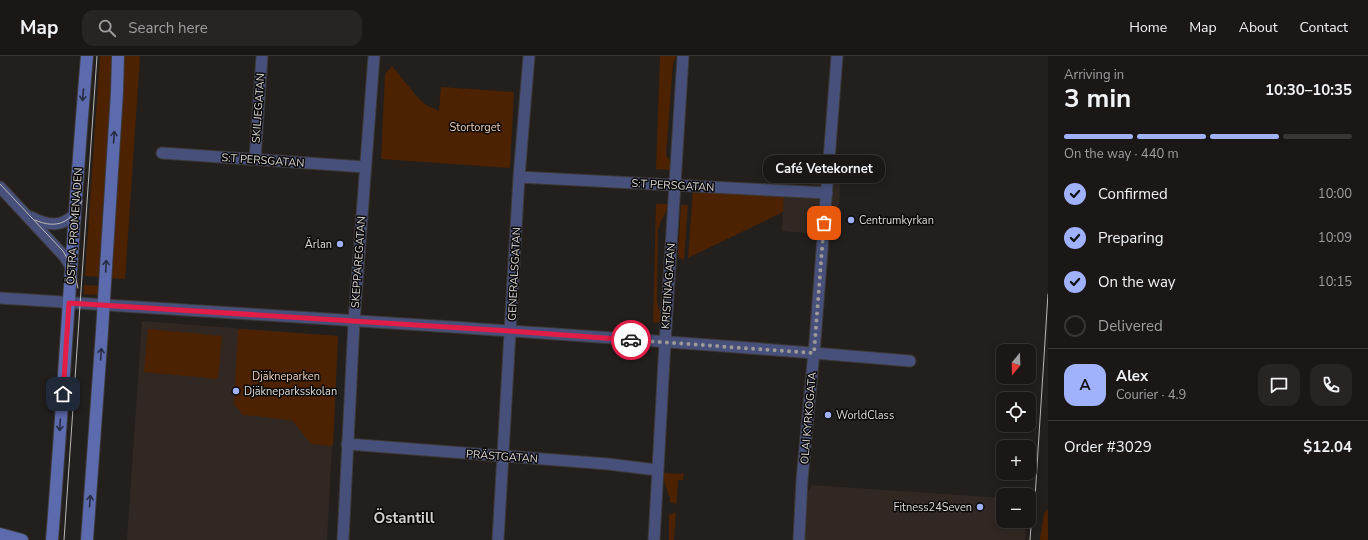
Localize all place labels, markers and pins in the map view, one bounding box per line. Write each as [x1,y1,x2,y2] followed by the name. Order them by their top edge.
[763,155,885,183] callout: Café Vetekornet
[807,206,841,240] pin
[859,213,934,228] place label: Centrumkyrkan
[846,215,856,225] marker: Centrumkyrkan
[305,237,332,252] place label: Ärlan
[335,239,345,249] marker: Ärlan
[46,377,80,411] pin
[244,384,337,399] place label: Djäkneparksskolan
[231,386,241,396] marker: Djäkneparksskolan
[836,408,894,423] place label: WorldClass
[823,410,833,420] marker: WorldClass
[893,500,972,515] place label: Fitness24Seven
[975,502,985,512] marker: Fitness24Seven

